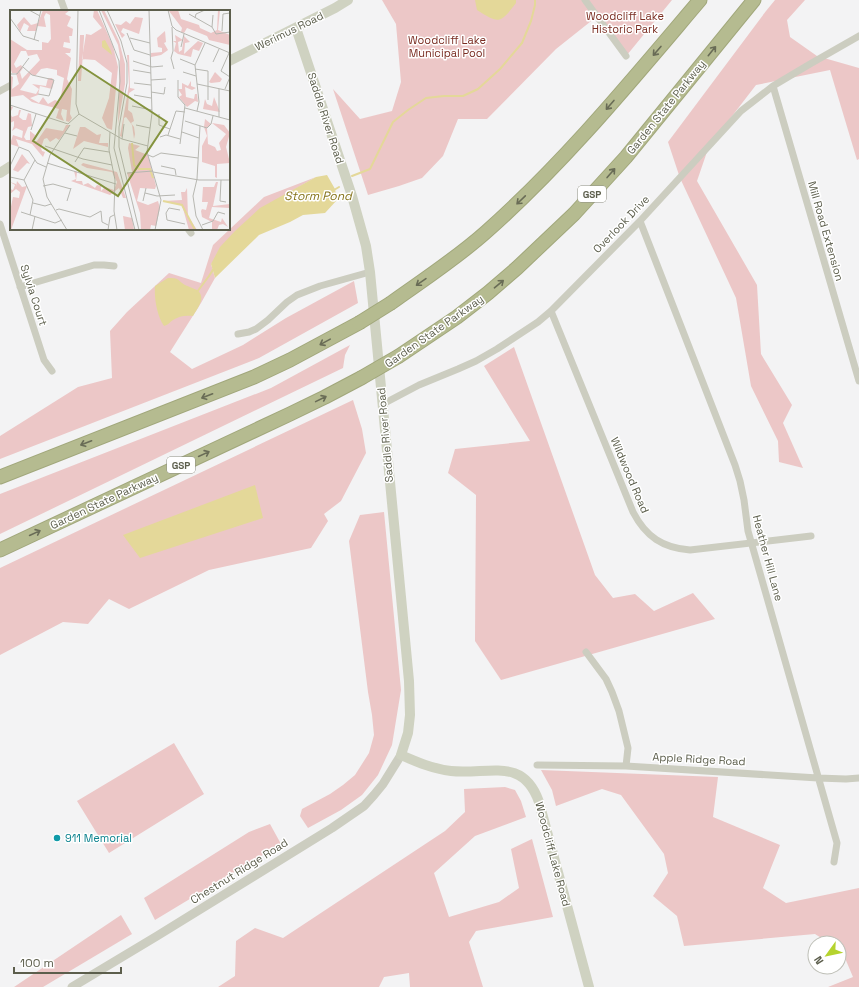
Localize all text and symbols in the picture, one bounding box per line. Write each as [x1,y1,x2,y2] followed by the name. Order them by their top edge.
[252,8,326,54] street label: Werimus Road
[586,9,664,36] park label: Woodcliff Lake Historic Park
[10,10,230,230] inset map
[408,33,486,60] park label: Woodcliff Lake Municipal Pool
[652,45,661,56] one-way arrow
[707,46,716,57] one-way arrow
[624,57,708,157] street label: Garden State Parkway
[305,71,347,165] street label: Saddle River Road
[605,100,614,110] one-way arrow
[607,168,616,179] one-way arrow
[805,180,847,282] street label: Mill Road Extension
[578,186,606,202] road number: GSP
[284,188,353,204] water label: Storm Pond
[590,192,652,256] street label: Overlook Drive
[516,195,526,205] one-way arrow
[17,263,51,327] street label: Sylvia Court
[415,278,426,286] one-way arrow
[493,279,504,288] one-way arrow
[382,292,486,370] street label: Garden State Parkway
[319,338,331,346] one-way arrow
[374,387,396,483] street label: Saddle River Road
[201,392,213,400] one-way arrow
[315,395,327,402] one-way arrow
[608,435,652,515] street label: Wildwood Road
[80,440,92,448] one-way arrow
[198,450,210,458] one-way arrow
[167,457,195,473] road number: GSP
[48,470,160,532] street label: Garden State Parkway
[750,513,786,603] street label: Heather Hill Lane
[29,529,41,536] one-way arrow
[652,750,746,768] street label: Apple Ridge Road
[532,800,574,908] street label: Woodcliff Lake Road
[65,831,132,845] place label: 911 Memorial
[52,833,62,843] marker: 911 Memorial
[188,835,290,907] street label: Chestnut Ridge Road
[807,935,847,975] north arrow
[14,949,121,975] scale bar
[811,954,826,967] text: N
[20,955,54,971] text: 100 m

